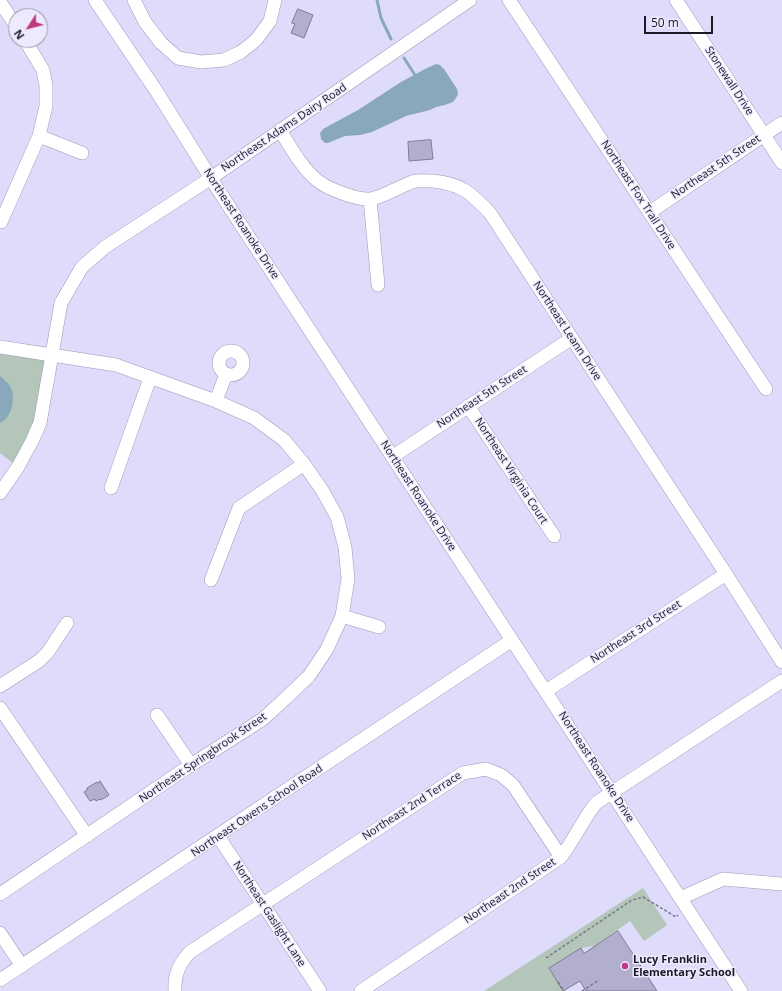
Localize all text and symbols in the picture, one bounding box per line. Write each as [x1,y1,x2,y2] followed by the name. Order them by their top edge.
[8,8,48,48] north arrow
[646,8,715,34] scale bar
[651,14,679,31] text: 50 m
[10,27,27,43] text: N
[702,44,756,118] street label: Stonewall Drive
[219,81,349,175] street label: Northeast Adams Dairy Road
[669,132,763,202] street label: Northeast 5th Street
[598,138,678,252] street label: Northeast Fox Trail Drive
[200,166,282,282] street label: Northeast Roanoke Drive
[530,279,604,383] street label: Northeast Leann Drive
[434,363,530,431] street label: Northeast 5th Street
[472,415,550,527] street label: Northeast Virginia Court
[377,438,459,554] street label: Northeast Roanoke Drive
[588,598,684,666] street label: Northeast 3rd Street
[555,709,637,825] street label: Northeast Roanoke Drive
[137,710,269,806] street label: Northeast Springbrook Street
[189,762,325,860] street label: Northeast Owens School Road
[360,769,464,843] street label: Northeast 2nd Terrace
[462,855,558,927] street label: Northeast 2nd Street
[230,859,308,969] street label: Northeast Gaslight Lane
[633,953,735,979] place label: Lucy Franklin Elementary School
[620,961,630,971] marker: Lucy Franklin Elementary School

